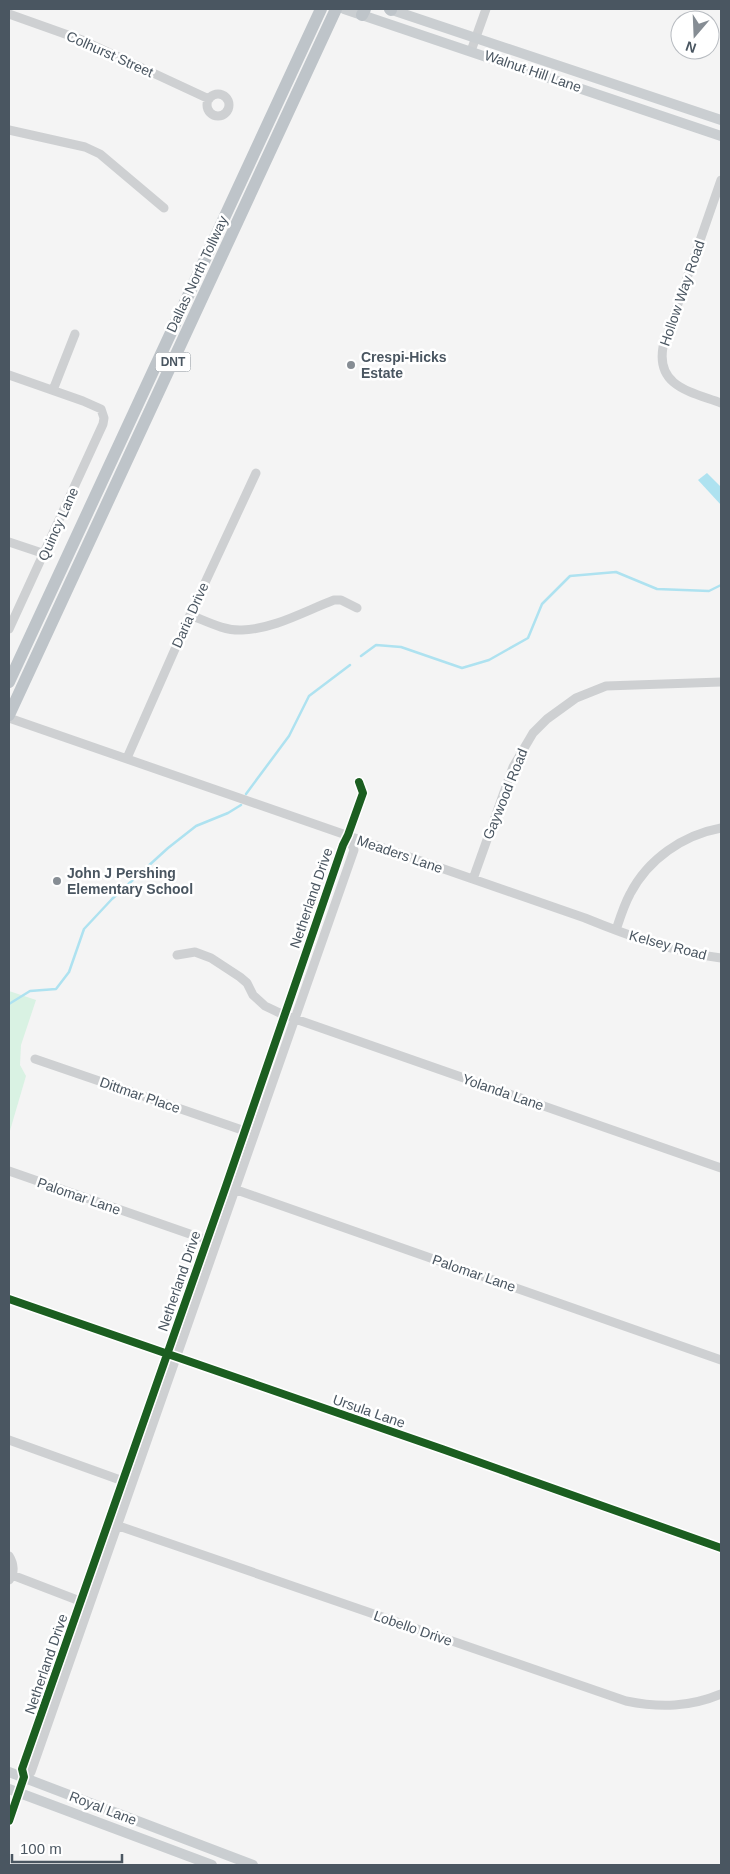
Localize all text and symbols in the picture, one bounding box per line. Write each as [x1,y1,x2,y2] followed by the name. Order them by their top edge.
[670,10,720,60] north arrow
[64,28,156,80] street label: Colhurst Street
[683,38,698,57] text: N
[482,47,584,95] street label: Walnut Hill Lane
[163,213,231,335] street label: Dallas North Tollway
[656,238,708,348] street label: Hollow Way Road
[361,349,447,381] place label: Crespi-Hicks Estate
[156,352,190,372] road number: DNT
[345,359,357,371] marker: Crespi-Hicks Estate
[35,485,81,563] street label: Quincy Lane
[168,580,212,650] street label: Daria Drive
[480,746,530,842] street label: Gaywood Road
[355,832,445,876] street label: Meaders Lane
[286,846,336,950] street label: Netherland Drive
[67,865,193,897] place label: John J Pershing Elementary School
[51,875,63,887] marker: John J Pershing Elementary School
[628,927,708,963] street label: Kelsey Road
[460,1071,546,1113] street label: Yolanda Lane
[98,1074,183,1116] street label: Dittmar Place
[35,1174,123,1218] street label: Palomar Lane
[154,1229,204,1333] street label: Netherland Drive
[430,1251,518,1295] street label: Palomar Lane
[331,1391,407,1431] street label: Ursula Lane
[372,1607,454,1649] street label: Lobello Drive
[21,1612,71,1716] street label: Netherland Drive
[67,1788,139,1828] street label: Royal Lane
[12,1832,122,1864] scale bar
[20,1840,62,1857] text: 100 m

